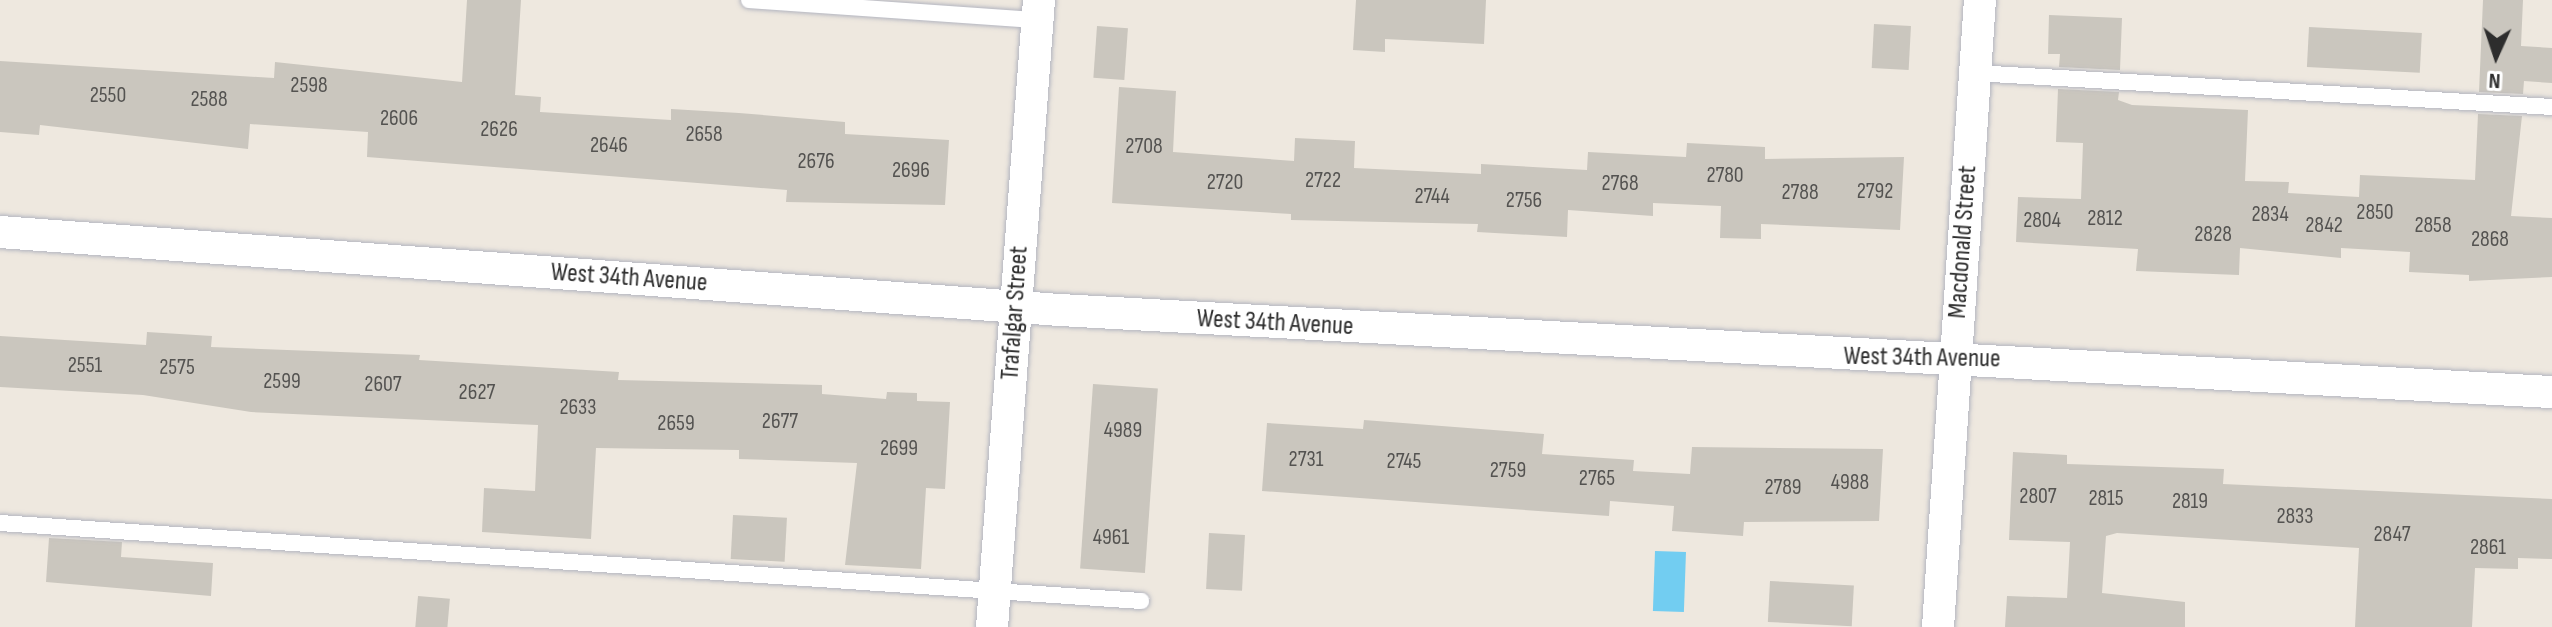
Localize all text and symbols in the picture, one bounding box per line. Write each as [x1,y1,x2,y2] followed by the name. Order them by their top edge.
[2456,16,2536,96] north arrow
[2488,67,2501,94] text: N
[290,73,328,99] house number: 2598
[90,83,126,109] house number: 2550
[190,87,228,113] house number: 2588
[380,106,418,132] house number: 2606
[480,117,518,143] house number: 2626
[685,122,723,148] house number: 2658
[590,133,628,159] house number: 2646
[1125,134,1163,160] house number: 2708
[797,149,835,175] house number: 2676
[892,158,930,184] house number: 2696
[1706,163,1744,189] house number: 2780
[1942,165,1984,319] street label: Macdonald Street
[1305,168,1341,194] house number: 2722
[1207,170,1243,196] house number: 2720
[1601,171,1639,197] house number: 2768
[1857,179,1893,205] house number: 2792
[1781,180,1819,206] house number: 2788
[1414,184,1450,210] house number: 2744
[1506,188,1542,214] house number: 2756
[2356,200,2394,226] house number: 2850
[2251,202,2289,228] house number: 2834
[2087,206,2123,232] house number: 2812
[2023,208,2061,234] house number: 2804
[2305,213,2343,239] house number: 2842
[2414,213,2452,239] house number: 2858
[2194,222,2232,248] house number: 2828
[2471,227,2509,253] house number: 2868
[995,245,1035,381] street label: Trafalgar Street
[550,257,708,299] street label: West 34th Avenue
[1196,303,1354,343] street label: West 34th Avenue
[1843,341,2001,375] street label: West 34th Avenue
[68,353,102,379] house number: 2551
[159,355,195,381] house number: 2575
[263,369,301,395] house number: 2599
[364,372,402,398] house number: 2607
[459,380,495,406] house number: 2627
[559,395,597,421] house number: 2633
[762,409,798,435] house number: 2677
[657,411,695,437] house number: 2659
[1104,418,1142,444] house number: 4989
[880,436,918,462] house number: 2699
[1289,447,1323,473] house number: 2731
[1387,449,1421,475] house number: 2745
[1490,458,1526,484] house number: 2759
[1579,466,1615,492] house number: 2765
[1831,470,1869,496] house number: 4988
[1764,475,1802,501] house number: 2789
[2019,484,2057,510] house number: 2807
[2088,486,2124,512] house number: 2815
[2172,489,2208,515] house number: 2819
[2276,504,2314,530] house number: 2833
[2374,522,2410,548] house number: 2847
[1093,525,1129,551] house number: 4961
[2470,535,2506,561] house number: 2861

